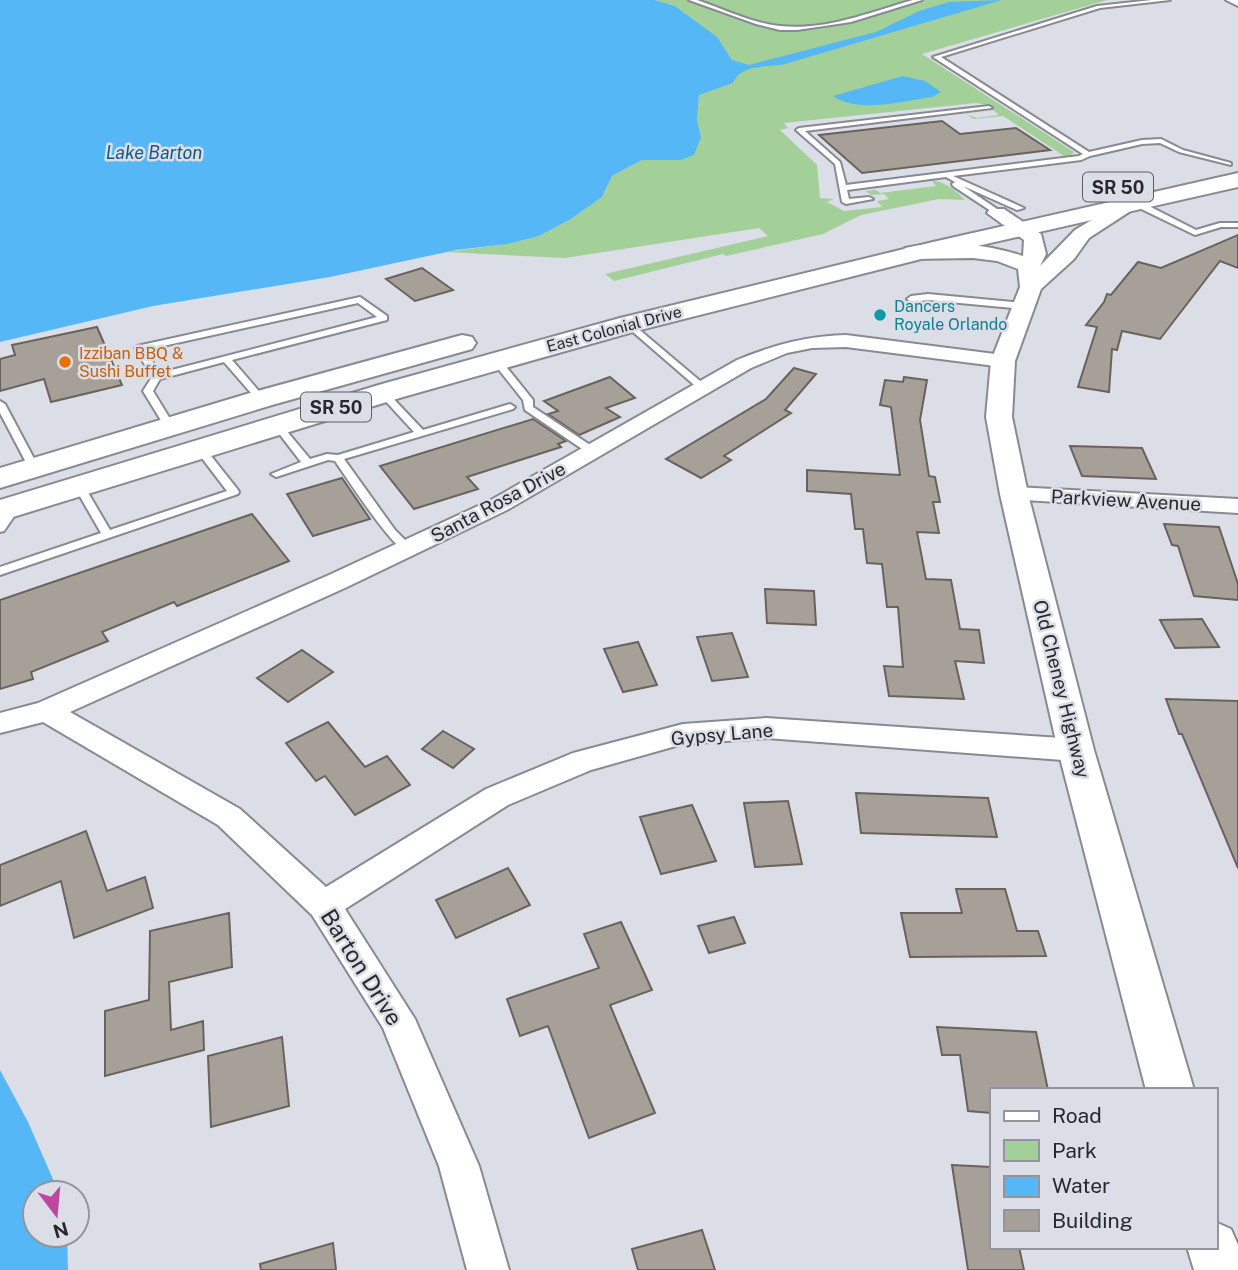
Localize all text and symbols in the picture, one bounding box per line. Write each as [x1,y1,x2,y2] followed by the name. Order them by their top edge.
[106,142,202,163] water label: Lake Barton
[1083,172,1153,202] road number: SR 50
[894,297,1007,334] place label: Dancers Royale Orlando
[544,302,684,356] street label: East Colonial Drive
[872,307,888,323] marker: Dancers Royale Orlando
[79,344,183,381] place label: Izziban BBQ & Sushi Buffet
[57,354,73,370] marker: Izziban BBQ & Sushi Buffet
[301,393,371,422] road number: SR 50
[427,457,569,547] street label: Santa Rosa Drive
[1050,485,1202,515] street label: Parkview Avenue
[1029,598,1095,780] street label: Old Cheney Highway
[670,719,774,749] street label: Gypsy Lane
[315,904,409,1030] street label: Barton Drive
[990,1088,1217,1249] legend
[1052,1103,1102,1128] text: Road
[1052,1138,1097,1163] text: Park
[1052,1173,1110,1198] text: Water
[21,1179,91,1249] north arrow
[1052,1208,1133,1233] text: Building
[51,1218,71,1243] text: N

